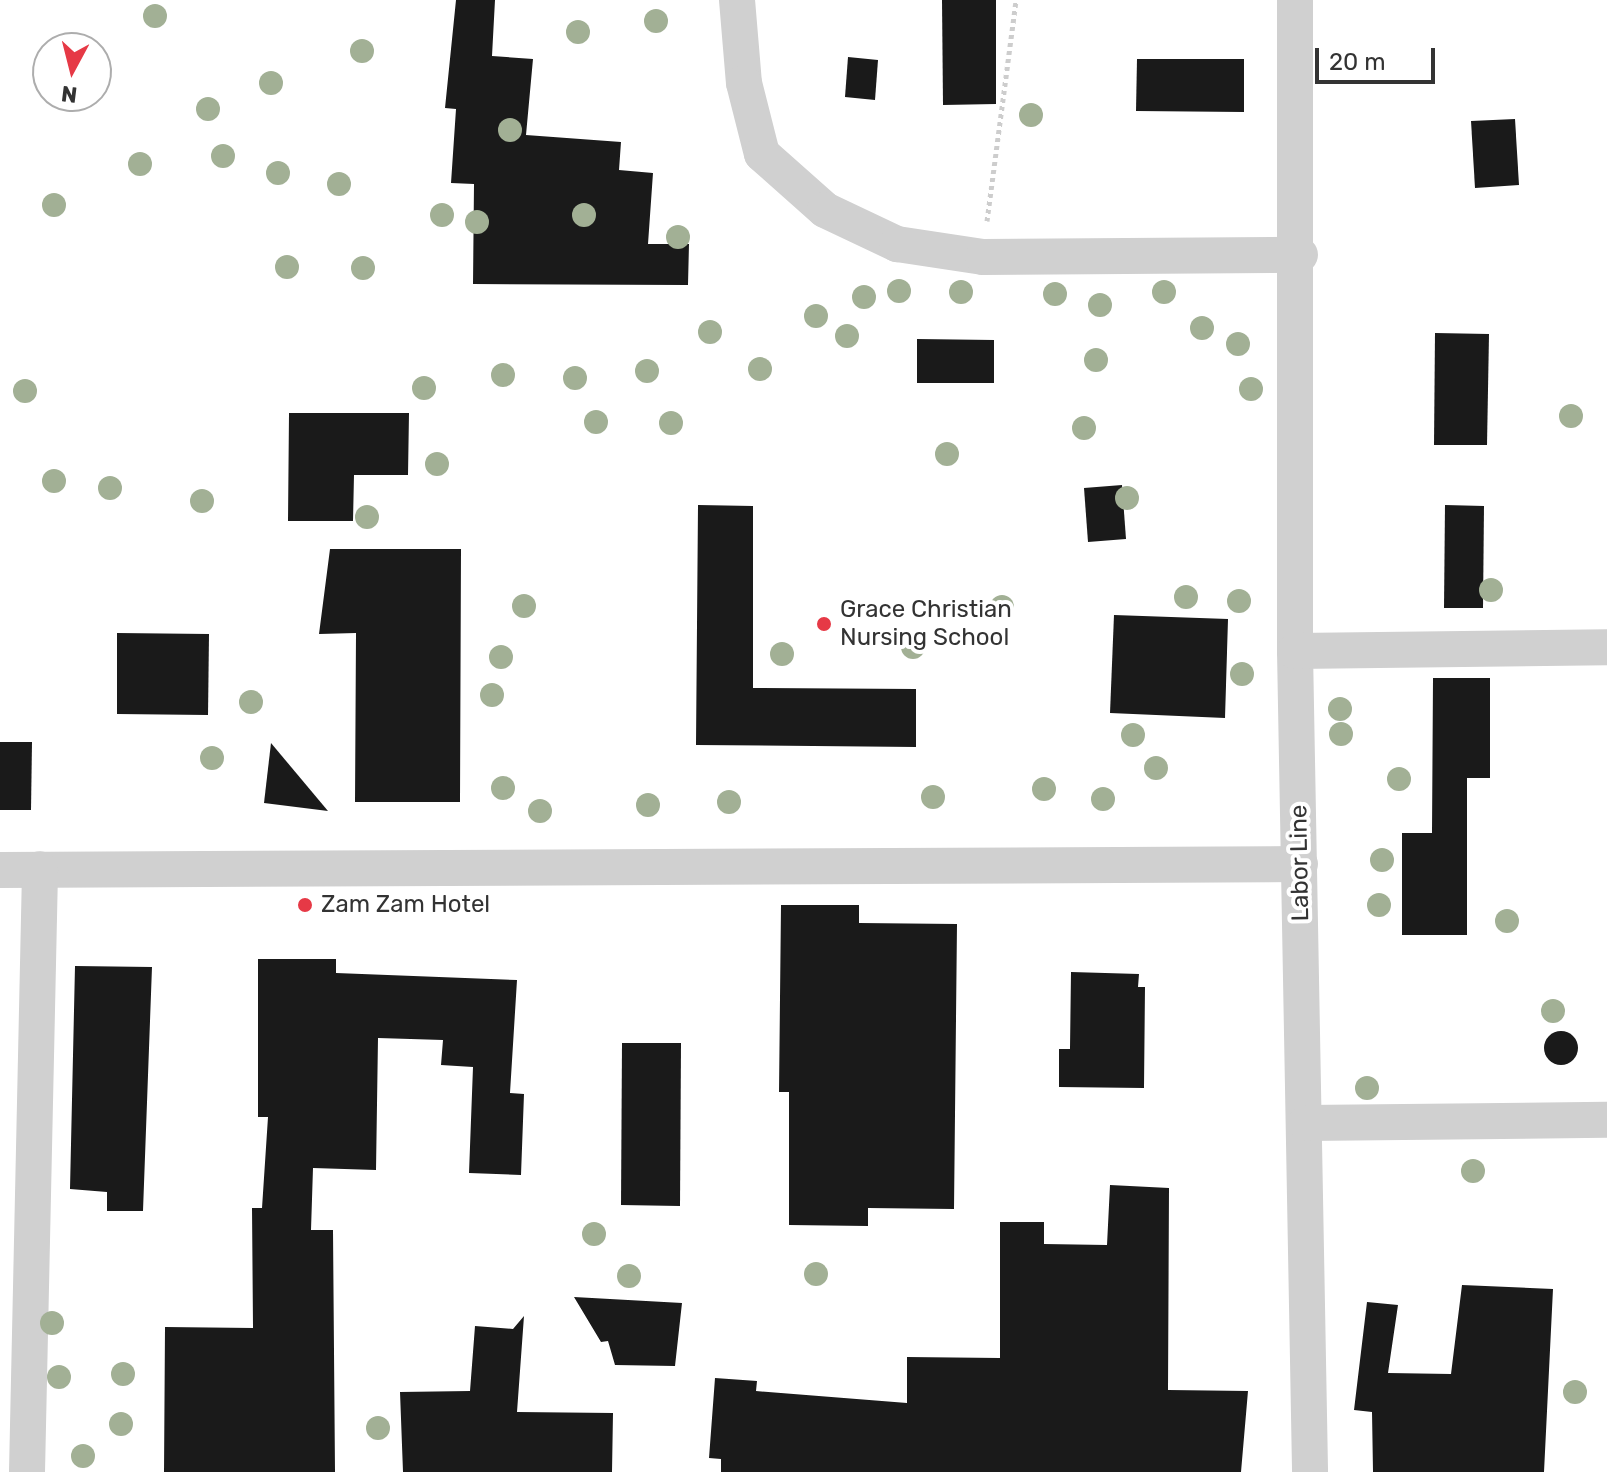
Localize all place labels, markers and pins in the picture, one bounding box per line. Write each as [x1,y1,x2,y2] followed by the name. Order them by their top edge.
[840,596,1012,652] place label: Grace Christian Nursing School
[815,615,833,633] marker: Grace Christian Nursing School
[321,891,490,919] place label: Zam Zam Hotel
[296,896,314,914] marker: Zam Zam Hotel

